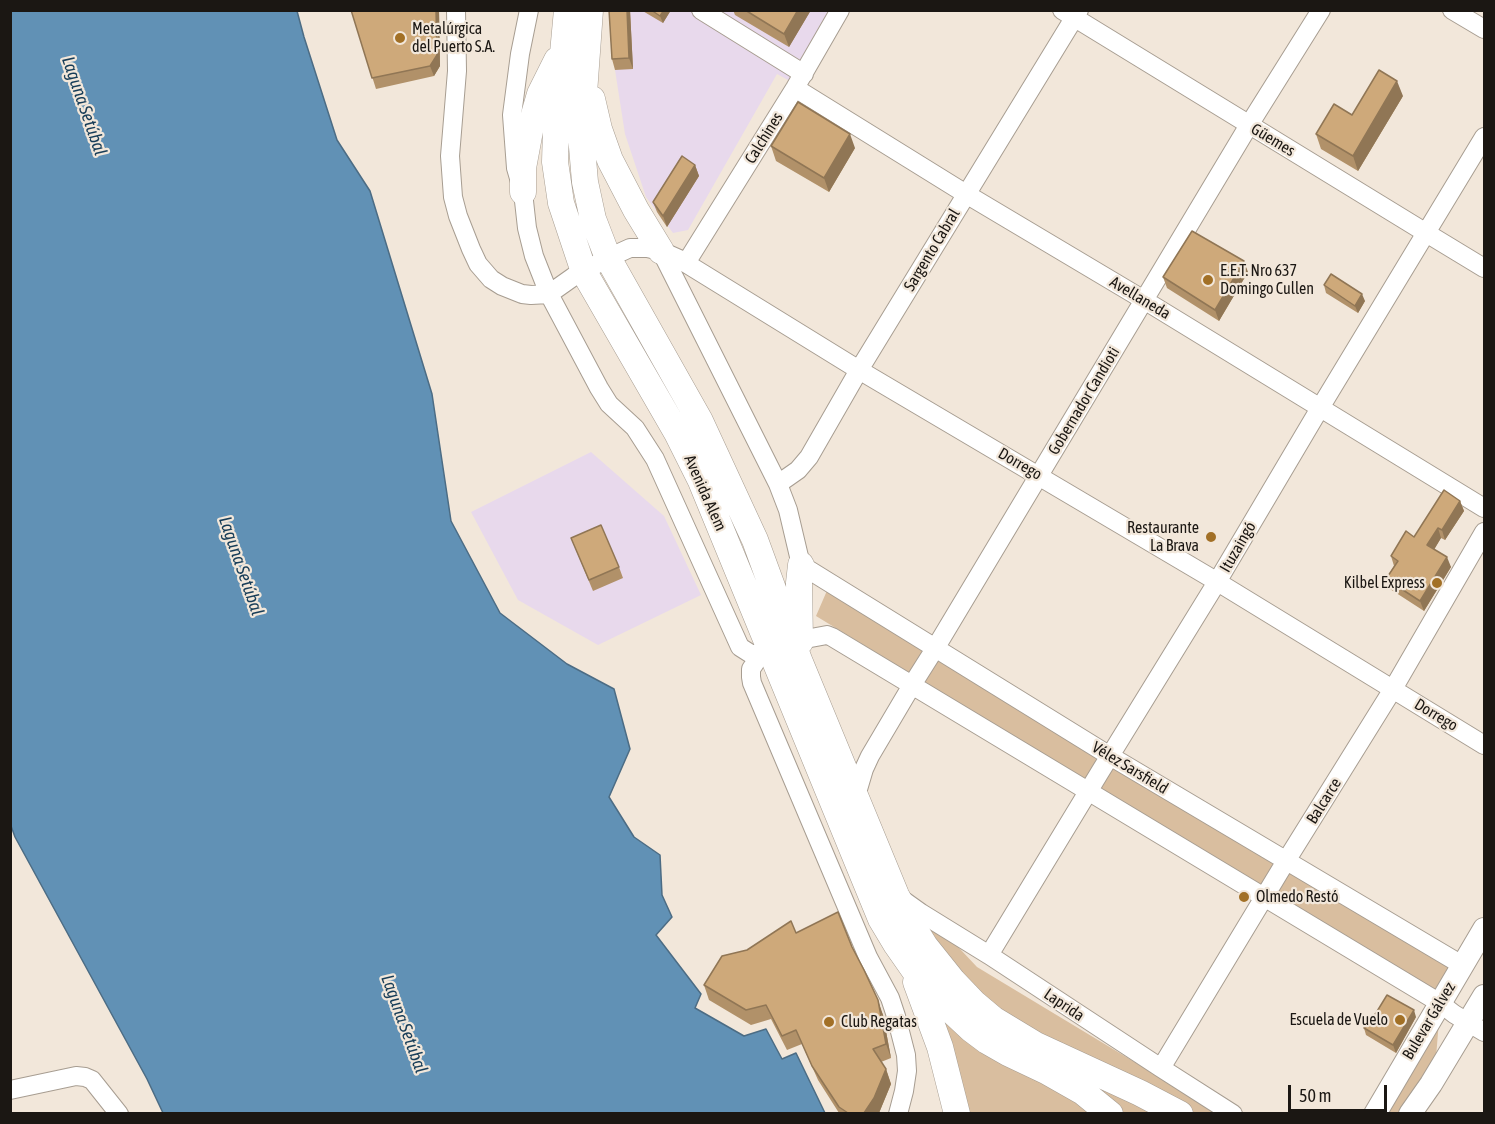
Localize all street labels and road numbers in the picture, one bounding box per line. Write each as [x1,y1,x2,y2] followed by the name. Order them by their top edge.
[741,109,787,167] street label: Calchines
[1248,119,1298,161] street label: Güemes
[900,205,964,295] street label: Sargento Cabral
[1106,272,1174,324] street label: Avellaneda
[1044,344,1124,458] street label: Gobernador Candioti
[995,444,1045,484] street label: Dorrego
[680,452,730,534] street label: Avenida Alem
[1216,518,1260,576] street label: Ituzaingó
[1411,695,1461,735] street label: Dorrego
[1088,738,1172,798] street label: Vélez Sarsfield
[1303,775,1345,827] street label: Balcarce
[1398,979,1460,1063] street label: Bulevar Gálvez
[1040,985,1088,1025] street label: Laprida

